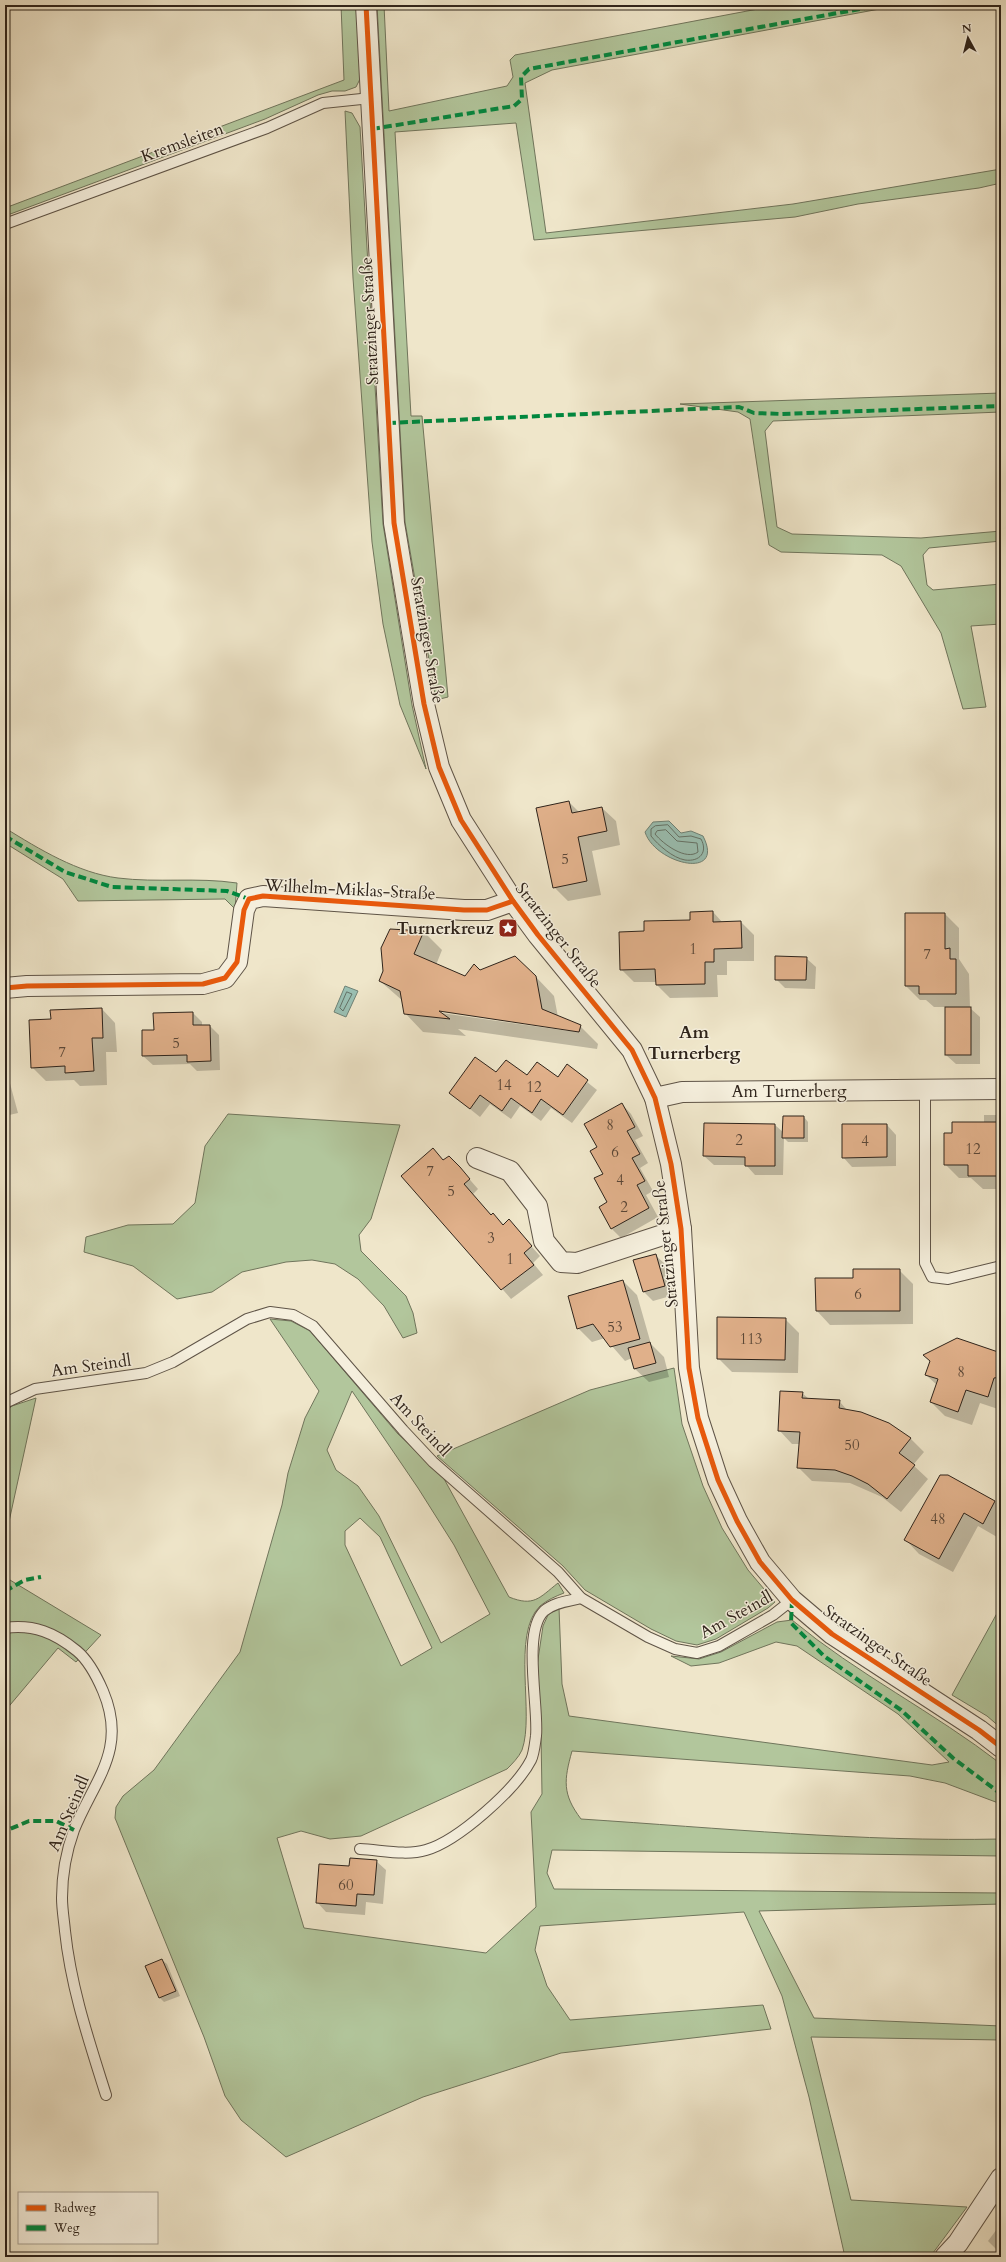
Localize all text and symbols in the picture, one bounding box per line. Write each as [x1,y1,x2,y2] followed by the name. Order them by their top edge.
[948,18,988,58] north arrow
[961,20,973,37] text: N
[138,117,227,168] street label: Kremsleiten
[355,256,384,386] street label: Stratzinger Straße
[405,575,450,705] street label: Stratzinger Straße
[561,849,569,869] house number: 5
[263,873,436,905] street label: Wilhelm-Miklas-Straße
[510,878,607,993] street label: Stratzinger Straße
[397,917,495,940] place label: Turnerkreuz
[497,917,519,939] place icon: Turnerkreuz
[689,939,697,959] house number: 1
[923,944,931,964] house number: 7
[648,1020,741,1066] district label: Am Turnerberg
[172,1033,180,1053] house number: 5
[58,1042,66,1062] house number: 7
[496,1075,512,1095] house number: 14
[526,1077,542,1097] house number: 12
[731,1080,847,1103] street label: Am Turnerberg
[606,1115,614,1135] house number: 8
[735,1130,743,1150] house number: 2
[861,1131,869,1151] house number: 4
[965,1139,981,1159] house number: 12
[611,1142,619,1162] house number: 6
[426,1161,434,1181] house number: 7
[616,1170,624,1190] house number: 4
[647,1179,684,1309] street label: Stratzinger Straße
[447,1181,455,1201] house number: 5
[620,1197,628,1217] house number: 2
[487,1228,495,1248] house number: 3
[506,1249,514,1269] house number: 1
[854,1284,862,1304] house number: 6
[607,1317,623,1337] house number: 53
[739,1329,763,1349] house number: 113
[50,1348,133,1382] street label: Am Steindl
[957,1362,965,1382] house number: 8
[385,1387,457,1462] street label: Am Steindl
[844,1435,860,1455] house number: 50
[930,1509,946,1529] house number: 48
[695,1585,778,1644] street label: Am Steindl
[819,1599,937,1692] street label: Stratzinger Straße
[42,1771,95,1855] street label: Am Steindl
[338,1875,354,1895] house number: 60
[18,2192,158,2244] legend
[54,2200,96,2216] text: Radweg
[53,2220,80,2236] text: Weg

